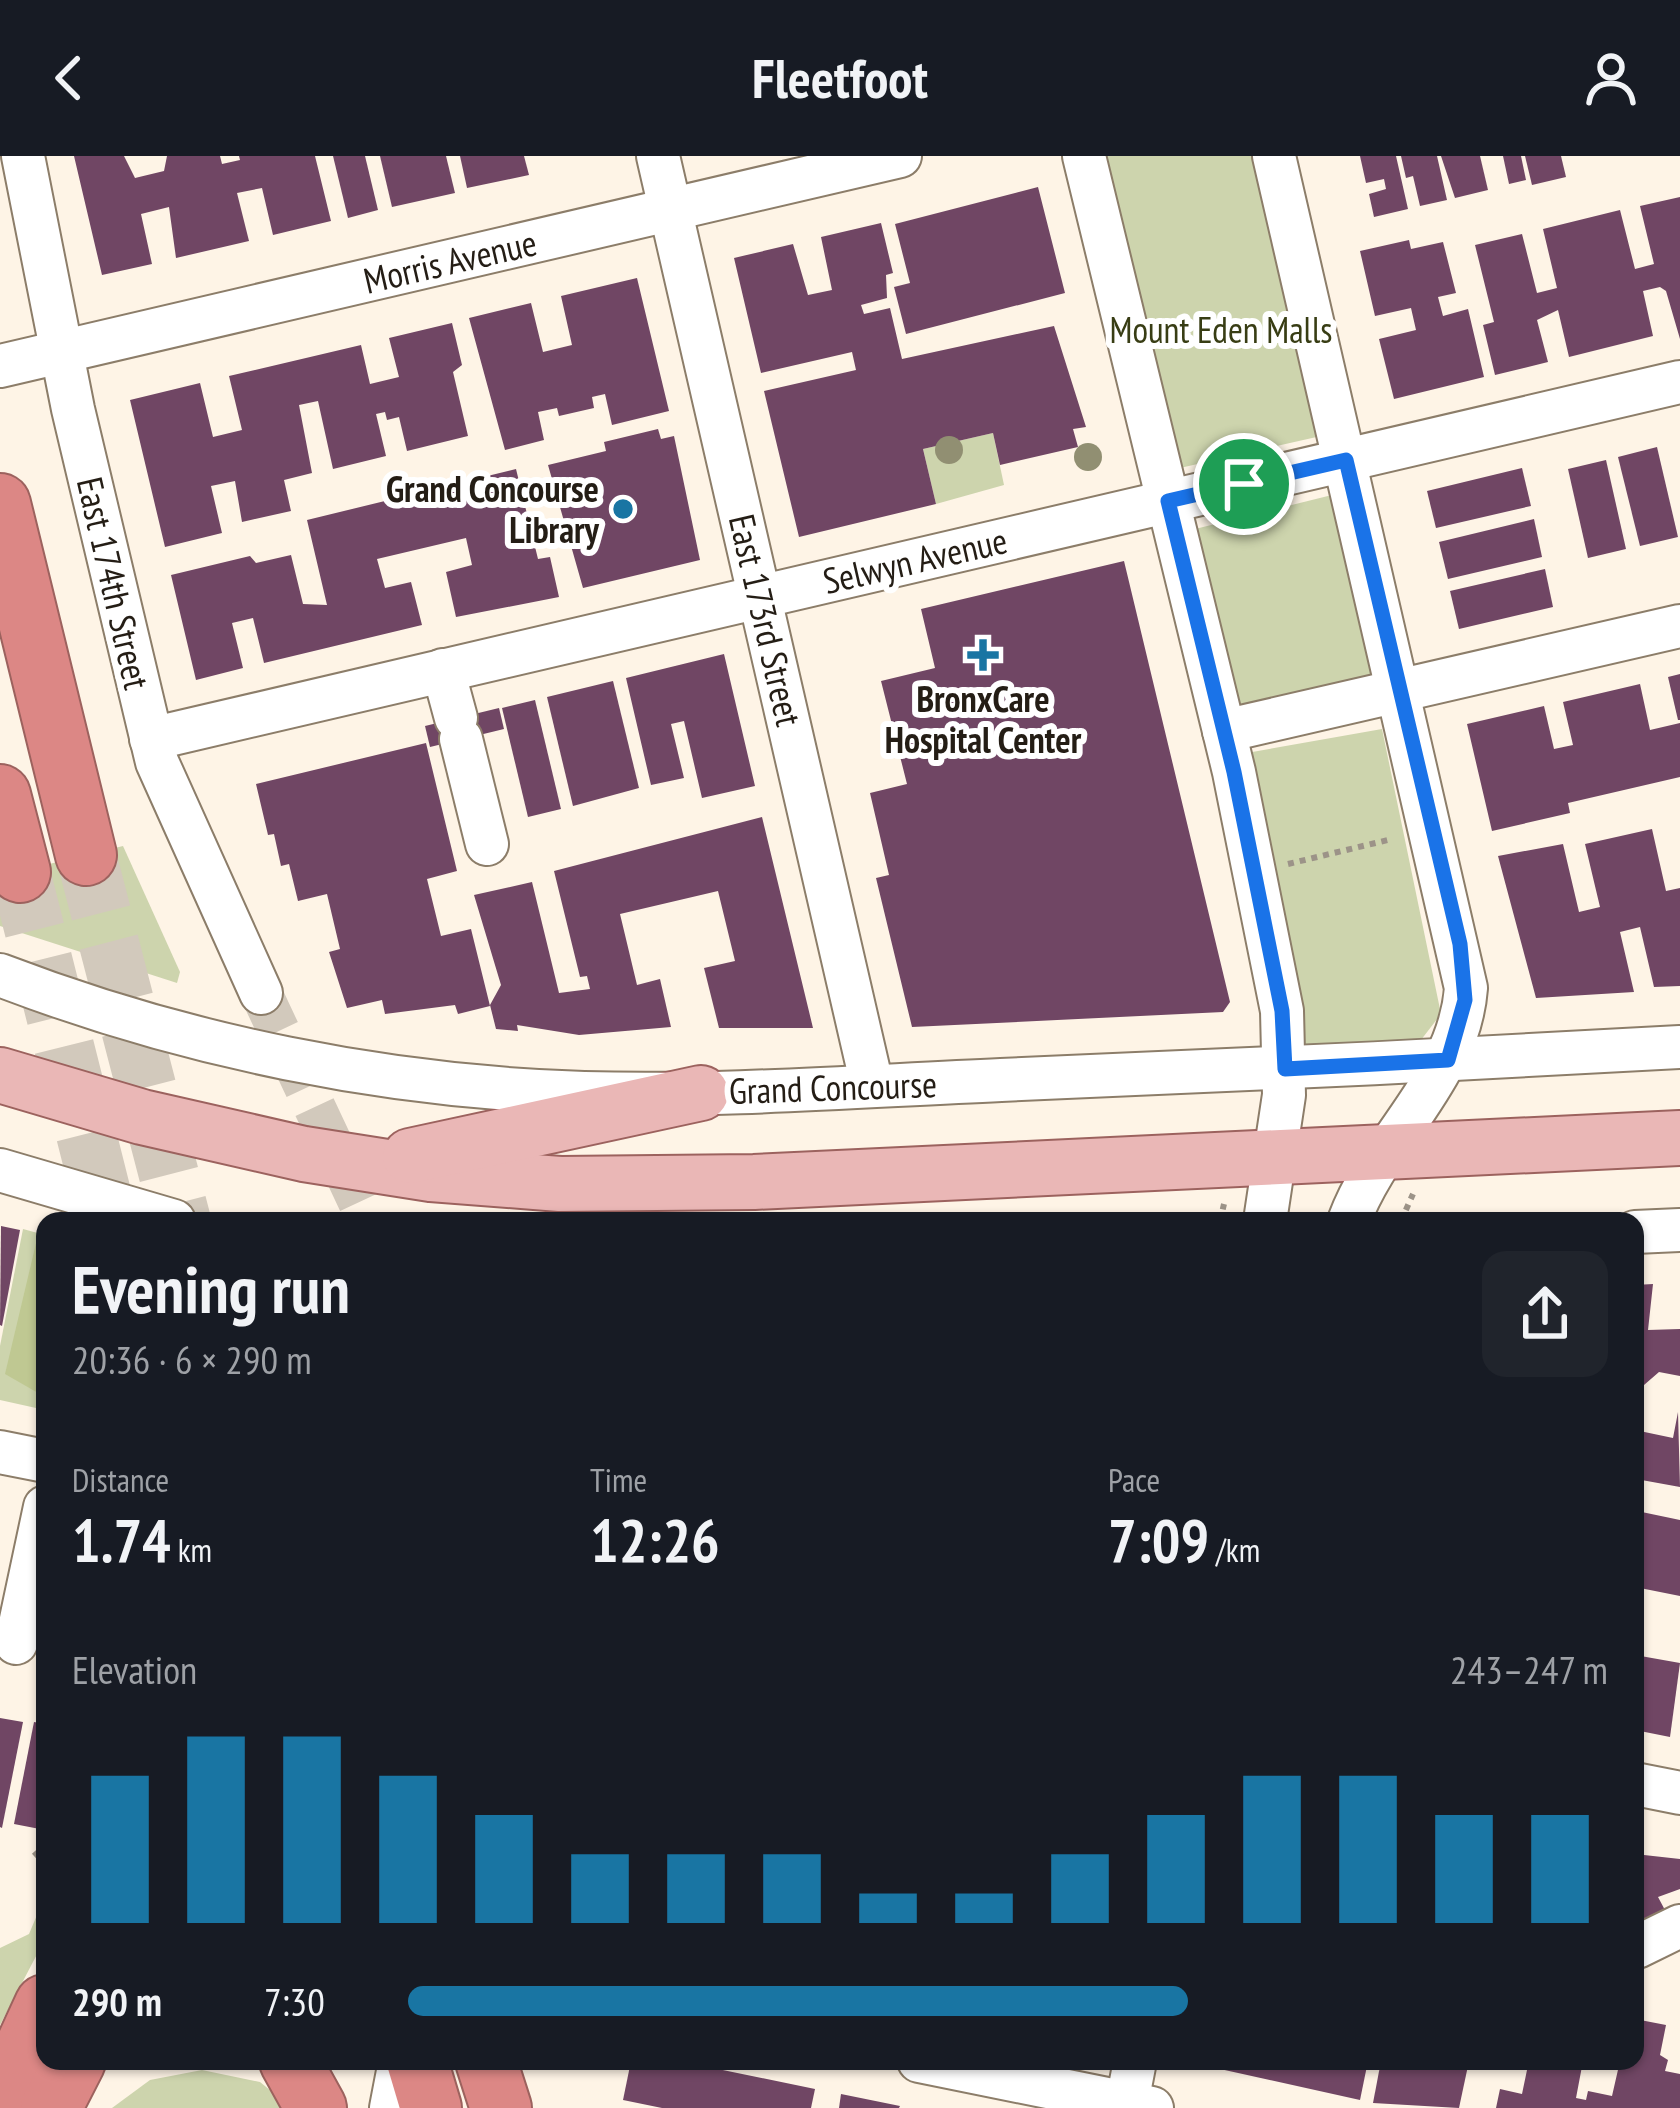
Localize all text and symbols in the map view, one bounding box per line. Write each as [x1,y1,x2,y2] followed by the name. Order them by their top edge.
[752,43,928,113] text: Fleetfoot
[36,45,102,111] icon: back
[1578,45,1644,111] icon: person
[359,218,541,304] street label: Morris Avenue
[1109,306,1333,353] park label: Mount Eden Malls
[1193,433,1295,535] pin
[1211,451,1277,517] icon: arrive
[386,465,600,553] place label: Grand Concourse Library
[67,472,161,694] street label: East 174th Street
[610,496,636,522] marker: Grand Concourse Library
[719,510,813,730] street label: East 173rd Street
[818,516,1012,604] street label: Selwyn Avenue
[967,639,999,671] marker: BronxCare Hospital Center
[885,675,1082,763] place label: BronxCare Hospital Center
[728,1060,938,1114] street label: Grand Concourse
[72,1246,350,1331] text: Evening run
[1482,1251,1608,1377] button: share
[72,1334,312,1385] text: 20:36 · 6 × 290 m
[72,1458,169,1501] text: Distance
[590,1458,647,1501] text: Time
[1108,1458,1160,1501] text: Pace
[72,1501,171,1579] text: 1.74
[590,1501,720,1579] text: 12:26
[1108,1501,1209,1579] text: 7:09
[171,1528,212,1571] text: km
[1209,1528,1260,1571] text: /km
[72,1644,197,1695] text: Elevation
[1450,1644,1608,1695] text: 243–247 m
[72,1976,162,2027] text: 290 m
[264,1976,325,2027] text: 7:30

